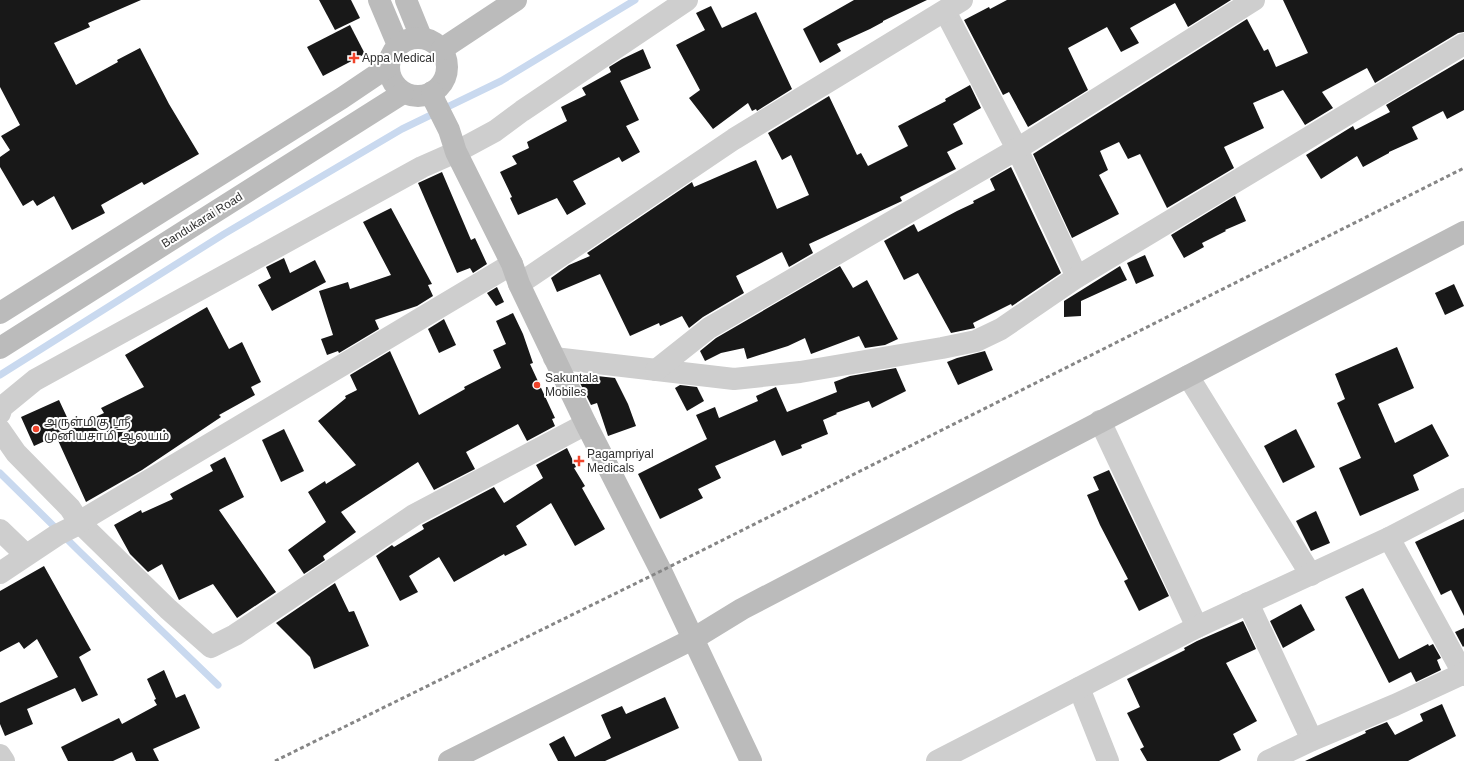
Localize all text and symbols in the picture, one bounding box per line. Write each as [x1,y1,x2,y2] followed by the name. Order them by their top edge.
[362,51,435,65] place label: Appa Medical
[349,53,359,63] marker: Appa Medical
[159,189,245,251] street label: Bandukarai Road
[545,371,599,399] place label: Sakuntala Mobiles
[532,380,542,390] marker: Sakuntala Mobiles
[44,415,169,444] place label: அருள்மிகு ஶ்ரீ முனியசாமி ஆலயம்
[31,424,41,434] marker: அருள்மிகு ஶ்ரீ முனியசாமி ஆலயம்
[587,447,654,475] place label: Pagampriyal Medicals
[574,456,584,466] marker: Pagampriyal Medicals

